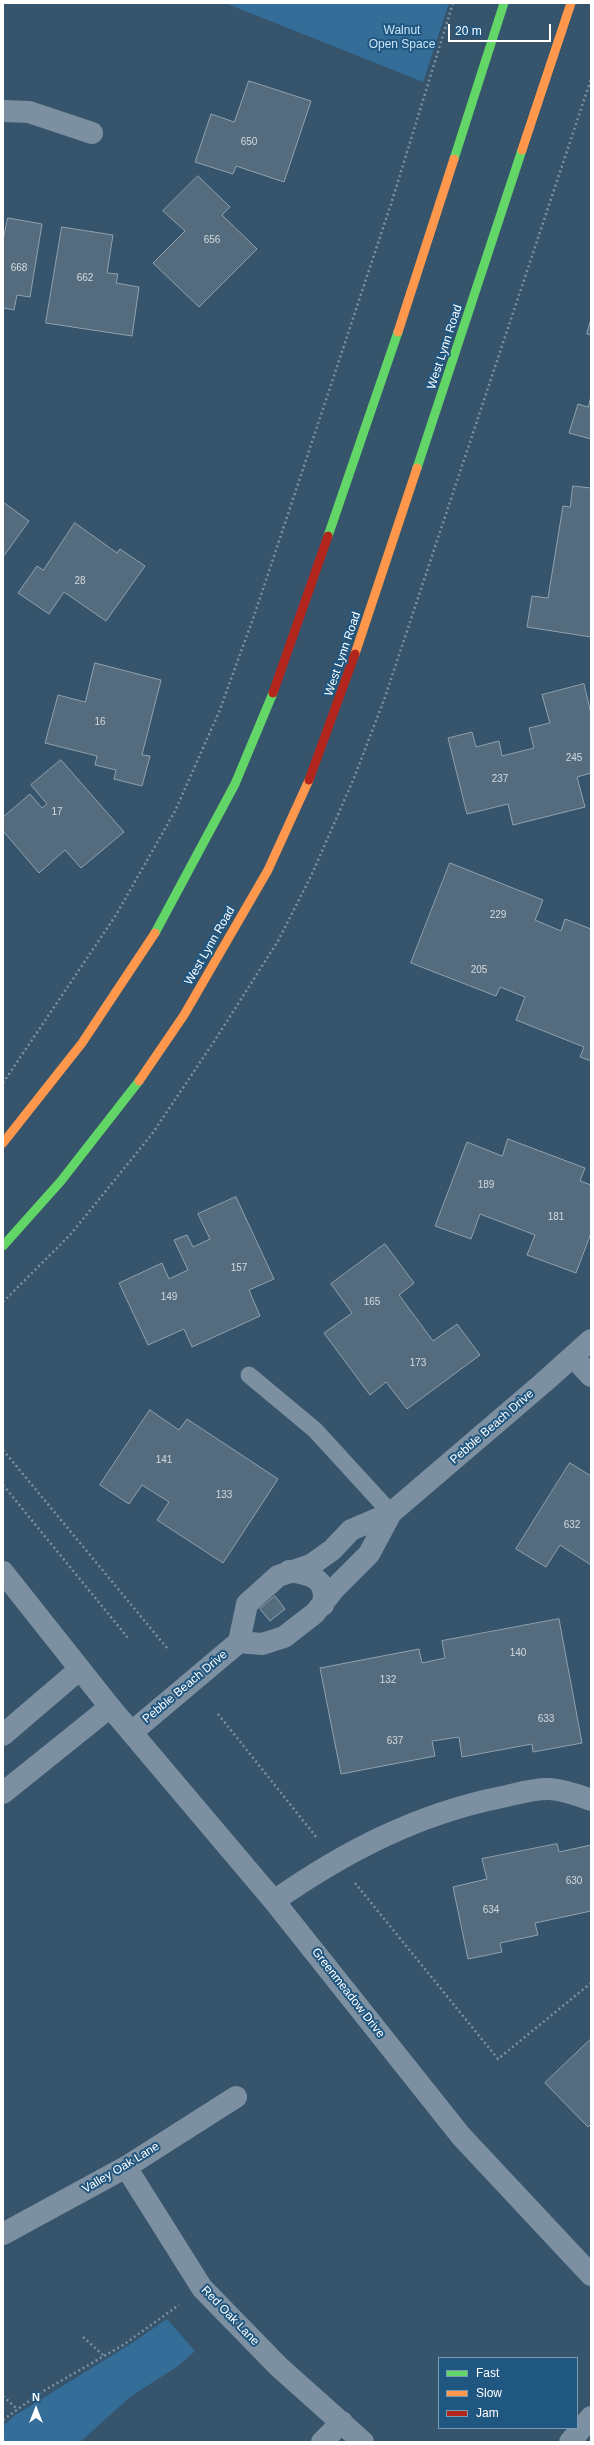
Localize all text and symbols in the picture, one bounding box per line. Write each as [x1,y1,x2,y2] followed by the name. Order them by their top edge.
[450,16,553,42] scale bar
[369,24,435,52] park label: Walnut Open Space
[455,24,482,38] text: 20 m
[241,136,257,148] house number: 650
[204,234,220,246] house number: 656
[11,262,27,274] house number: 668
[77,272,93,284] house number: 662
[425,303,465,391] street label: West Lynn Road
[74,575,86,587] house number: 28
[322,610,364,698] street label: West Lynn Road
[94,716,106,728] house number: 16
[566,752,582,764] house number: 245
[492,773,508,785] house number: 237
[51,806,63,818] house number: 17
[182,904,238,988] street label: West Lynn Road
[490,909,506,921] house number: 229
[471,964,487,976] house number: 205
[478,1179,494,1191] house number: 189
[548,1211,564,1223] house number: 181
[231,1262,247,1274] house number: 157
[161,1291,177,1303] house number: 149
[364,1296,380,1308] house number: 165
[410,1357,426,1369] house number: 173
[447,1387,537,1467] street label: Pebble Beach Drive
[156,1454,172,1466] house number: 141
[216,1489,232,1501] house number: 133
[564,1519,580,1531] house number: 632
[140,1647,230,1727] street label: Pebble Beach Drive
[510,1647,526,1659] house number: 140
[380,1674,396,1686] house number: 132
[538,1713,554,1725] house number: 633
[387,1735,403,1747] house number: 637
[566,1875,582,1887] house number: 630
[483,1904,499,1916] house number: 634
[308,1945,388,2041] street label: Greenmeadow Drive
[80,2139,162,2197] street label: Valley Oak Lane
[198,2283,262,2349] street label: Red Oak Lane
[438,2357,578,2429] legend
[476,2366,499,2380] text: Fast
[476,2386,502,2400] text: Slow
[16,2389,56,2429] north arrow
[32,2391,40,2403] text: N
[476,2406,499,2420] text: Jam

